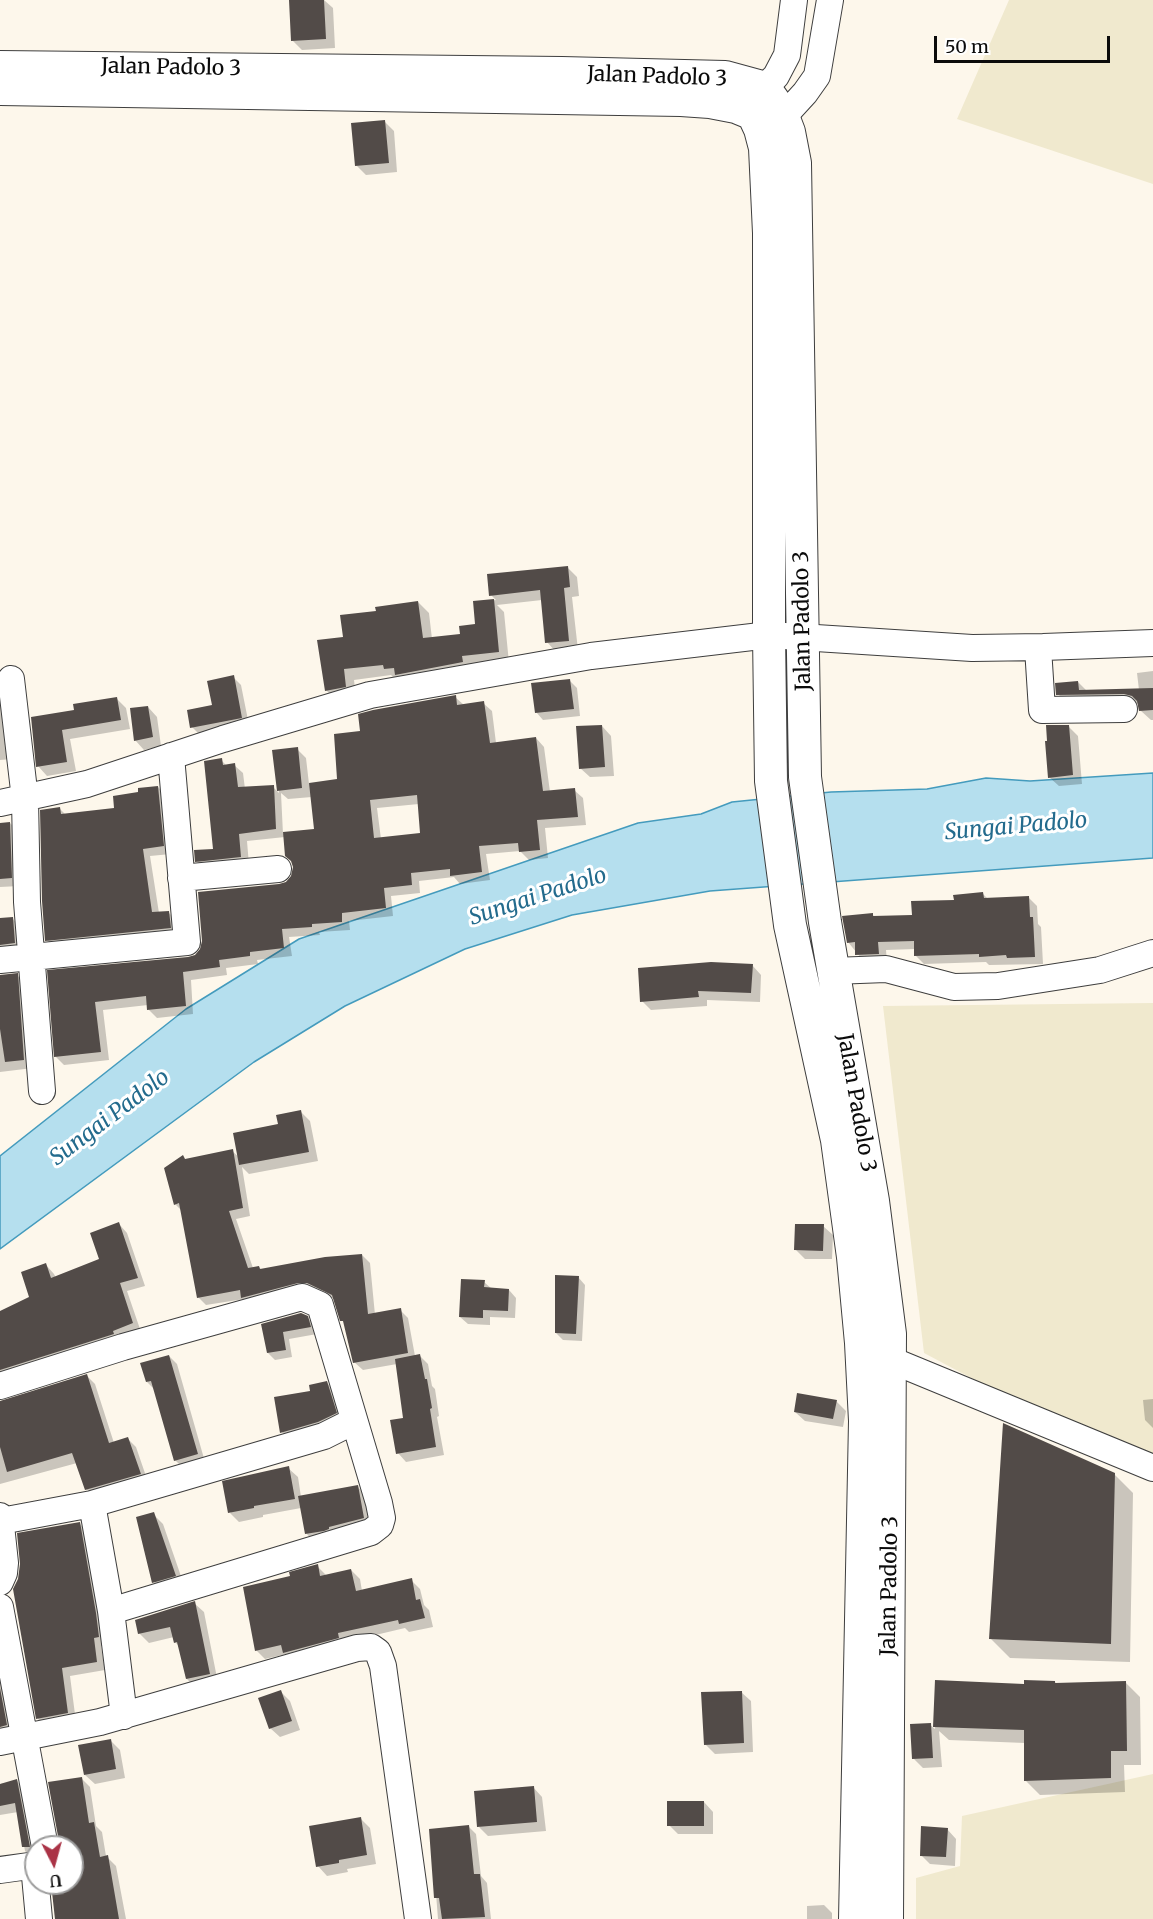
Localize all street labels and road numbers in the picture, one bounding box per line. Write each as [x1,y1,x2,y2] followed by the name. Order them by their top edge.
[101,54,241,82] street label: Jalan Padolo 3
[586,62,728,92] street label: Jalan Padolo 3
[789,551,817,691] street label: Jalan Padolo 3
[831,1032,881,1174] street label: Jalan Padolo 3
[876,1516,904,1656] street label: Jalan Padolo 3

